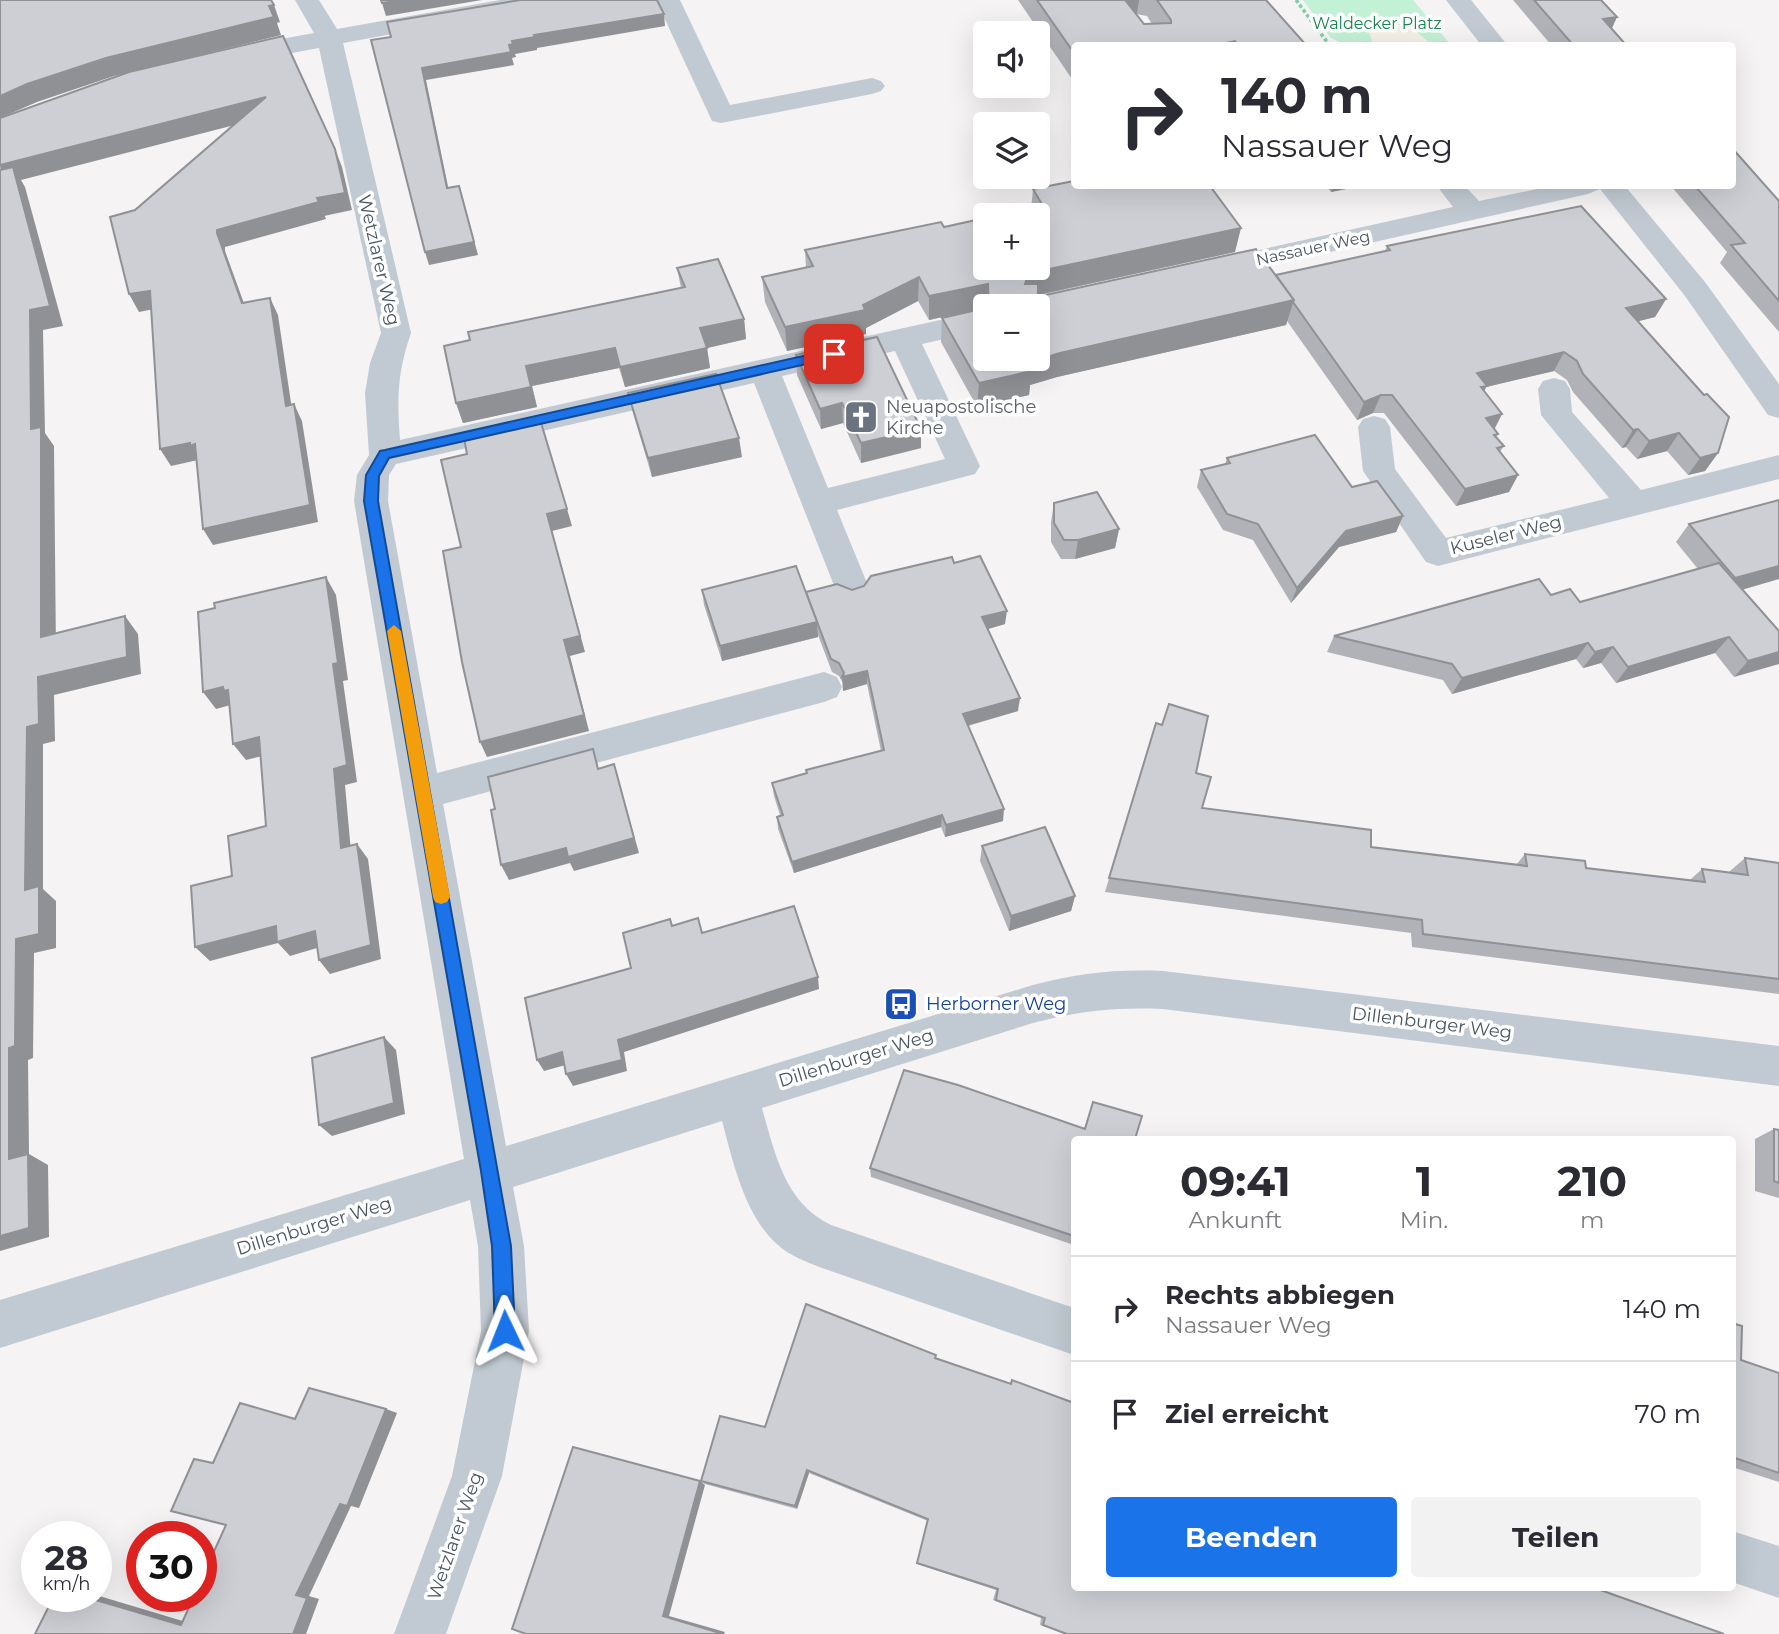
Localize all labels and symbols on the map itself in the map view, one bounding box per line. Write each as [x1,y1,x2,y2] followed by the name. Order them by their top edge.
[1312,14,1442,33] park label: Waldecker Platz
[353,192,405,328] street label: Wetzlarer Weg
[1254,227,1372,269] street label: Nassauer Weg
[804,324,864,384] pin
[886,396,1036,439] place label: Neuapostolische Kirche
[842,398,880,436] church icon: Neuapostolische Kirche
[1448,511,1564,559] street label: Kuseler Weg
[882,985,920,1023] bus stop icon: Herborner Weg
[926,993,1066,1015] place label: Herborner Weg
[1351,1002,1513,1044] street label: Dillenburger Weg
[776,1024,936,1092] street label: Dillenburger Weg
[234,1192,394,1260] street label: Dillenburger Weg
[468,1294,542,1368] position arrow
[423,1469,487,1603] street label: Wetzlarer Weg
[126,1521,217,1612] speed limit sign: 30

